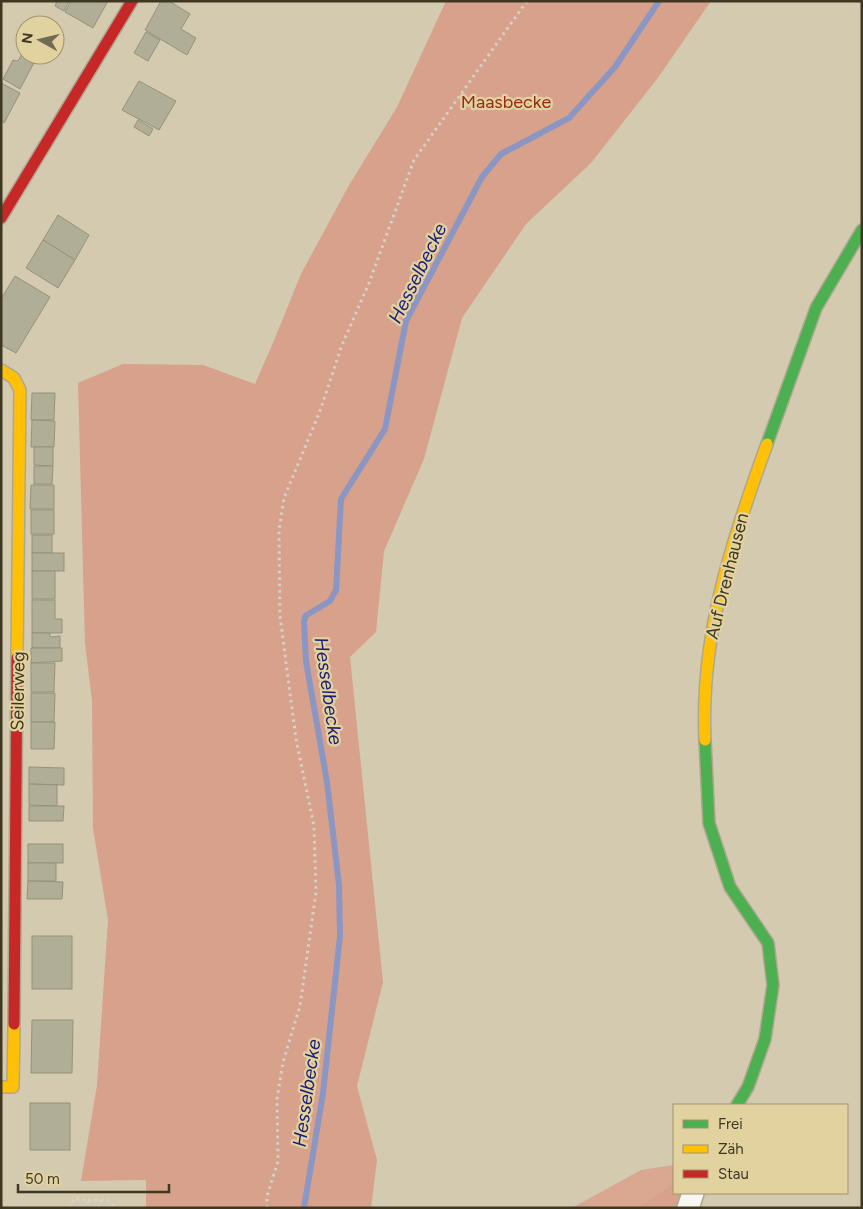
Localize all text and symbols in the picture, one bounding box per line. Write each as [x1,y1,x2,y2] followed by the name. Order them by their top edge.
[15,15,65,65] north arrow
[18,32,37,45] text: N
[461,91,551,113] park label: Maasbecke
[383,219,452,327] water label: Hesselbecke
[701,511,753,641] street label: Auf Drenhausen
[310,636,348,747] water label: Hesselbecke
[6,651,30,731] street label: Seilerweg
[288,1037,326,1148] water label: Hesselbecke
[673,1104,848,1194] legend
[718,1115,743,1133] text: Frei
[718,1140,744,1158] text: Zäh
[18,1162,169,1194] scale bar
[718,1165,749,1183] text: Stau
[25,1170,60,1188] text: 50 m

